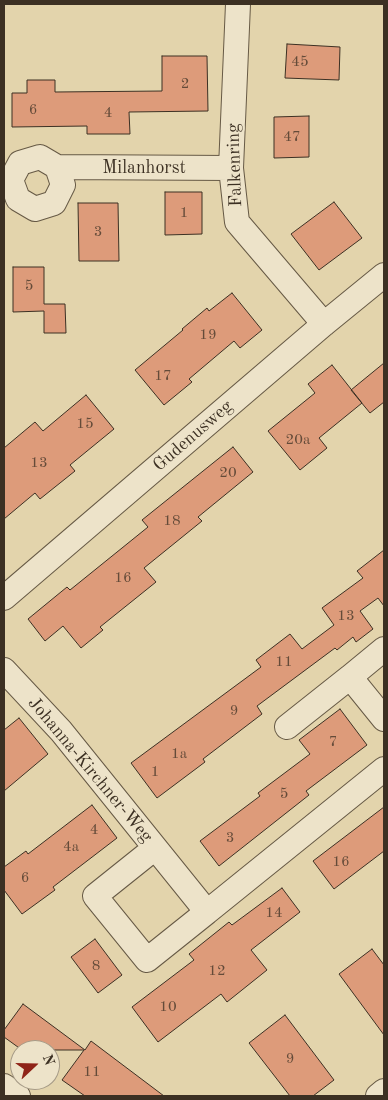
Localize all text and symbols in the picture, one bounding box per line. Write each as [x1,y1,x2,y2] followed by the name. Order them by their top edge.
[291,53,309,71] house number: 45
[181,75,189,93] house number: 2
[29,101,37,119] house number: 6
[104,104,112,122] house number: 4
[223,123,247,207] street label: Falkenring
[283,128,301,146] house number: 47
[102,157,186,179] street label: Milanhorst
[180,204,188,222] house number: 1
[94,223,102,241] house number: 3
[25,277,33,295] house number: 5
[199,326,217,344] house number: 19
[154,367,172,385] house number: 17
[149,396,237,476] street label: Gudenusweg
[76,415,94,433] house number: 15
[286,431,310,449] house number: 20a
[30,454,48,472] house number: 13
[219,464,237,482] house number: 20
[163,512,181,530] house number: 18
[114,569,132,587] house number: 16
[337,607,355,625] house number: 13
[275,653,293,671] house number: 11
[23,693,157,847] street label: Johanna-Kirchner-Weg
[230,702,238,720] house number: 9
[329,733,337,751] house number: 7
[171,745,187,763] house number: 1a
[151,763,159,781] house number: 1
[280,785,288,803] house number: 5
[90,821,98,839] house number: 4
[226,829,234,847] house number: 3
[63,838,79,856] house number: 4a
[332,853,350,871] house number: 16
[21,869,29,887] house number: 6
[265,904,283,922] house number: 14
[92,957,100,975] house number: 8
[208,962,226,980] house number: 12
[159,998,177,1016] house number: 10
[10,1040,60,1090] north arrow
[286,1050,294,1068] house number: 9
[40,1052,57,1067] text: N
[83,1063,101,1081] house number: 11

